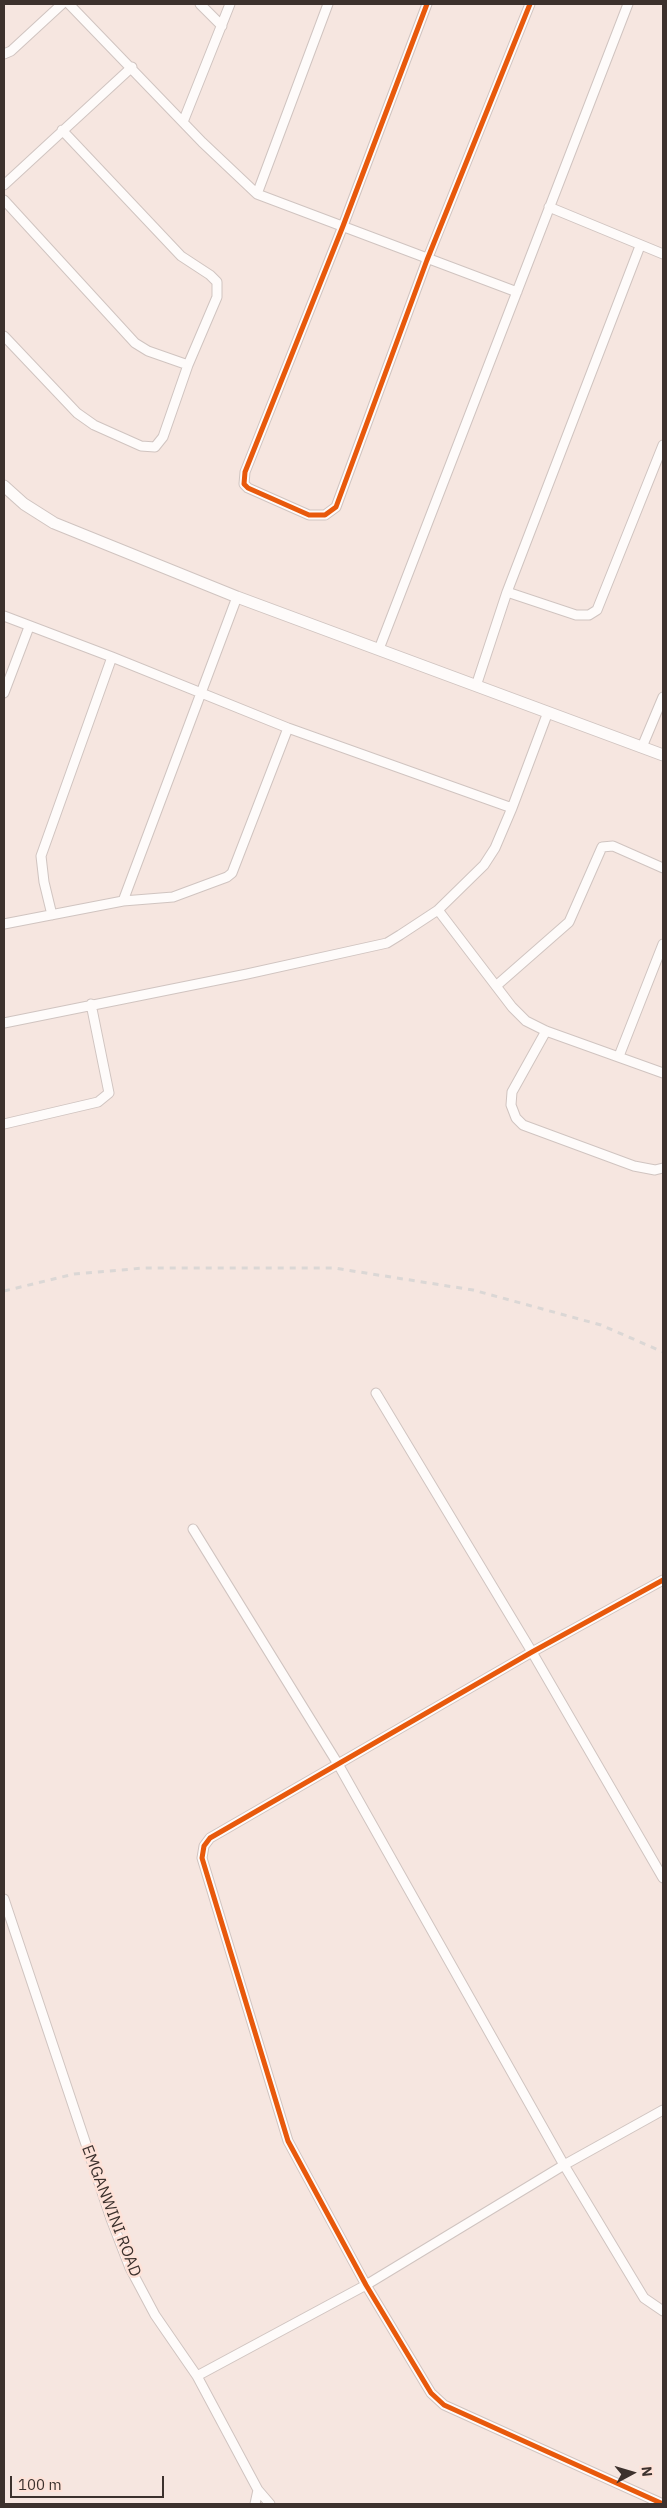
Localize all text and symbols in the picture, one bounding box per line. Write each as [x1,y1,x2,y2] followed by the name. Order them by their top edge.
[77,2143,145,2279] street label: EMGANWINI ROAD
[607,2448,657,2498] north arrow
[637,2465,656,2477] text: N
[12,2466,166,2498] scale bar
[18,2475,62,2494] text: 100 m

